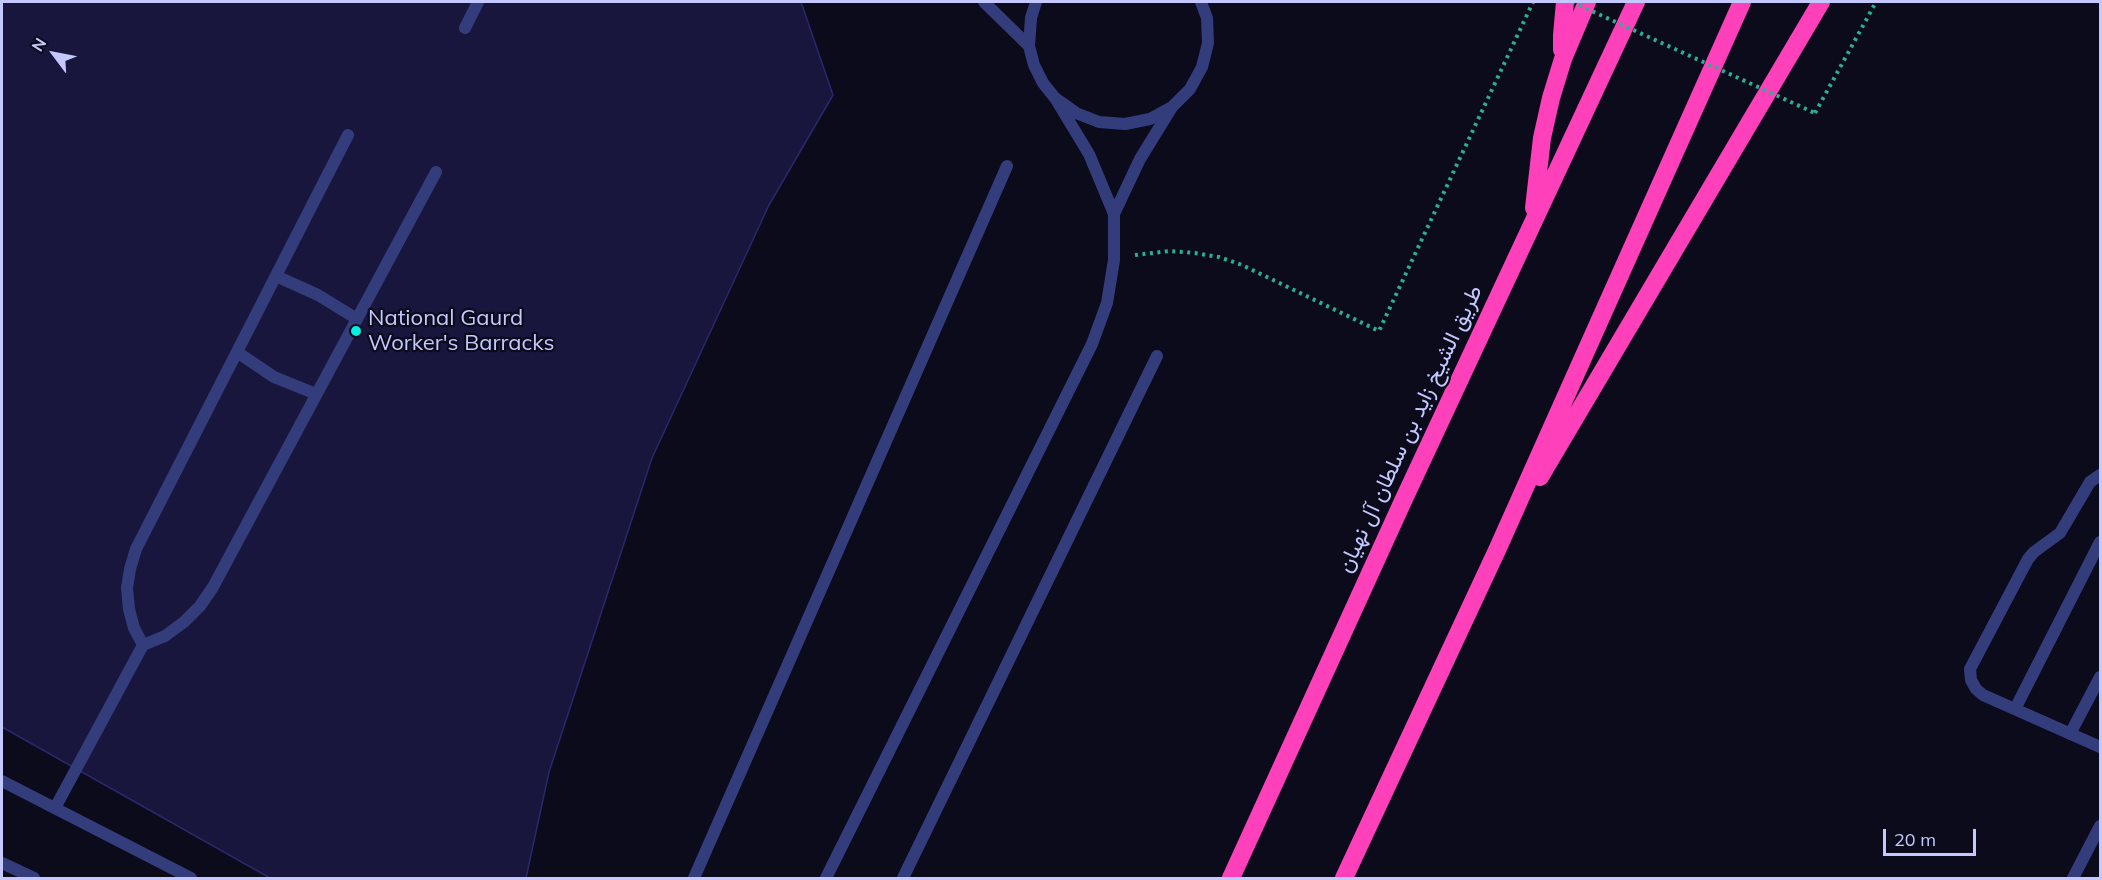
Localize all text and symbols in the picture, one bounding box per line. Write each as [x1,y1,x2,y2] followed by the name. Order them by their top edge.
[24,24,84,84] north arrow
[27,34,50,55] text: N
[1332,281,1488,577] street label: طريق الشيخ زايد بن سلطان آل نهيان
[368,305,554,356] place label: National Gaurd Worker's Barracks
[349,324,363,338] marker: National Gaurd Worker's Barracks
[1886,817,1979,855] scale bar
[1894,828,1936,851] text: 20 m

